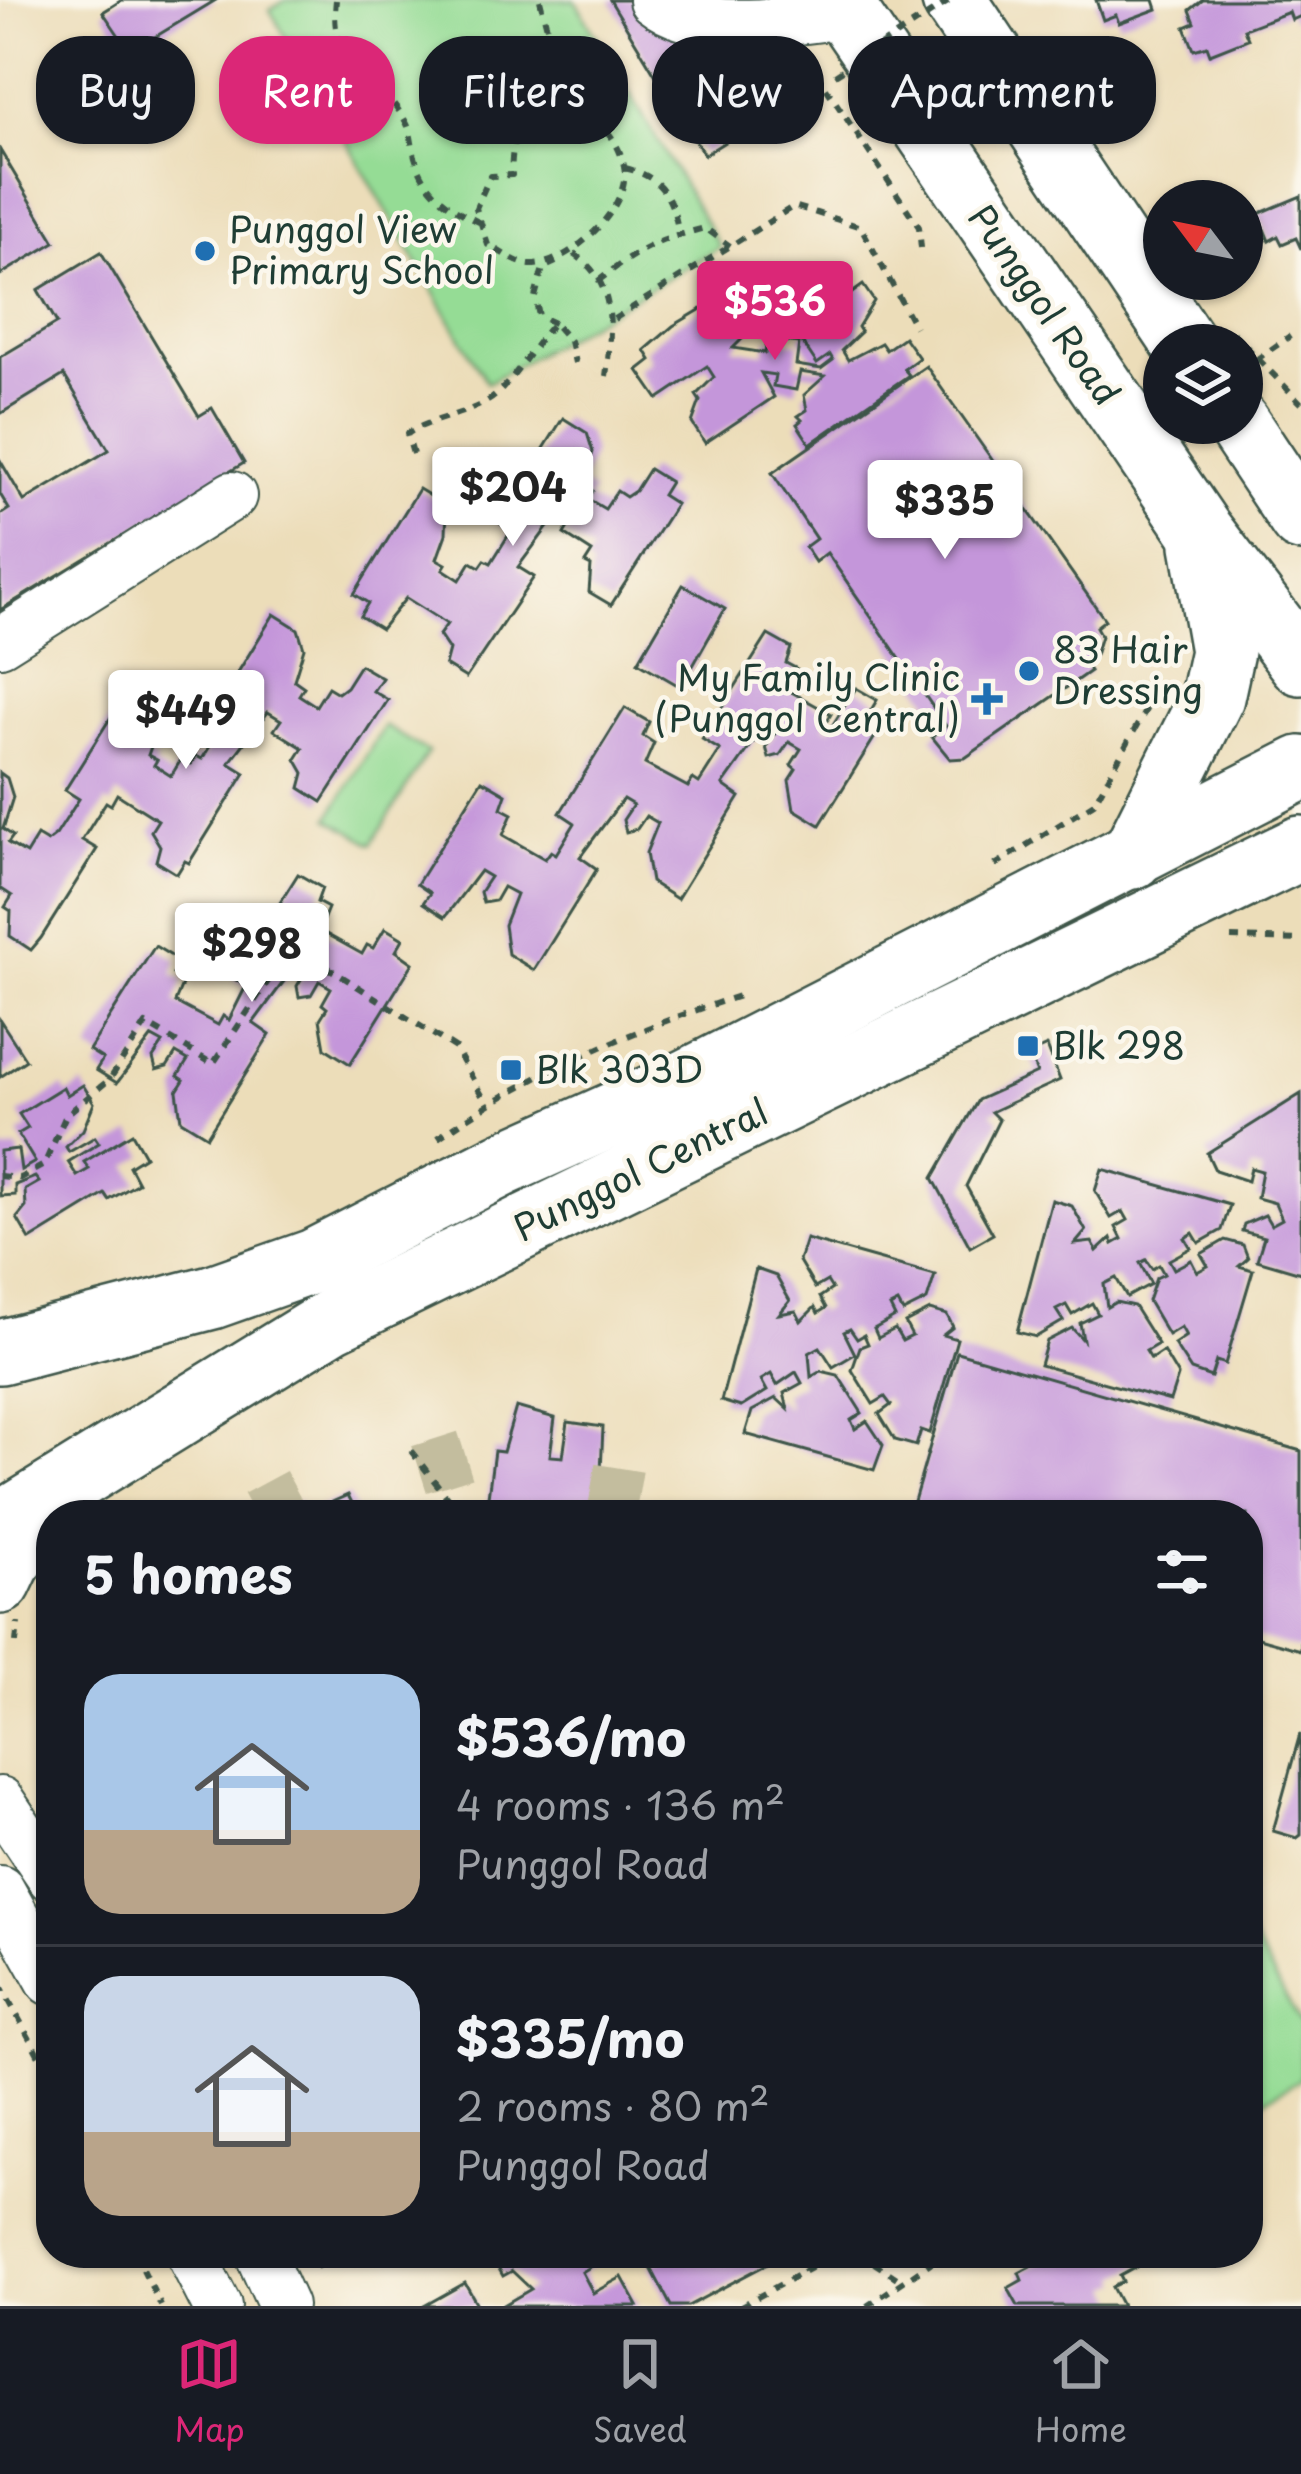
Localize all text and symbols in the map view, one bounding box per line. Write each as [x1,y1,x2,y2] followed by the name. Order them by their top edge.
[36,36,195,144] chip: Buy
[219,36,395,144] chip: Rent
[419,36,628,144] chip: Filters
[652,36,824,144] chip: New
[848,36,1156,144] chip: Apartment
[1143,180,1263,300] north arrow
[1143,180,1263,444] map controls
[956,192,1135,415] street label: Punggol Road
[229,201,494,296] place label: Punggol View Primary School
[192,238,218,264] marker: Punggol View Primary School
[704,261,846,363] pin: $536
[724,270,826,329] text: $536
[1143,324,1263,444] button: layers
[442,447,584,549] pin: $204
[459,456,567,515] text: $204
[874,460,1016,562] pin: $335
[895,469,995,528] text: $335
[1053,621,1203,716] place label: 83 Hair Dressing
[654,649,960,744] place label: My Family Clinic (Punggol Central)
[1016,658,1042,684] marker: 83 Hair Dressing
[115,670,257,772] pin: $449
[135,679,237,738] text: $449
[971,683,1003,715] marker: My Family Clinic (Punggol Central)
[181,903,323,1005] pin: $298
[202,912,302,971] text: $298
[1052,1017,1185,1071] place label: Blk 298
[1015,1033,1041,1059] marker: Blk 298
[535,1041,703,1095] place label: Blk 303D
[498,1057,524,1083] marker: Blk 303D
[504,1083,777,1253] street label: Punggol Central
[84,1534,293,1611] text: 5 homes
[1149,1539,1215,1605] icon: filters
[456,1697,686,1774] text: $536/mo
[180,1722,324,1866] icon: home
[456,1774,785,1833] text: 4 rooms · 136 m²
[456,1833,710,1892] text: Punggol Road
[456,1998,684,2075] text: $335/mo
[180,2024,324,2168] icon: home
[456,2075,770,2134] text: 2 rooms · 80 m²
[456,2134,710,2193] text: Punggol Road
[174,2331,245,2453] tab: Map
[593,2331,687,2453] tab: Saved
[1035,2331,1127,2453] tab: Home

